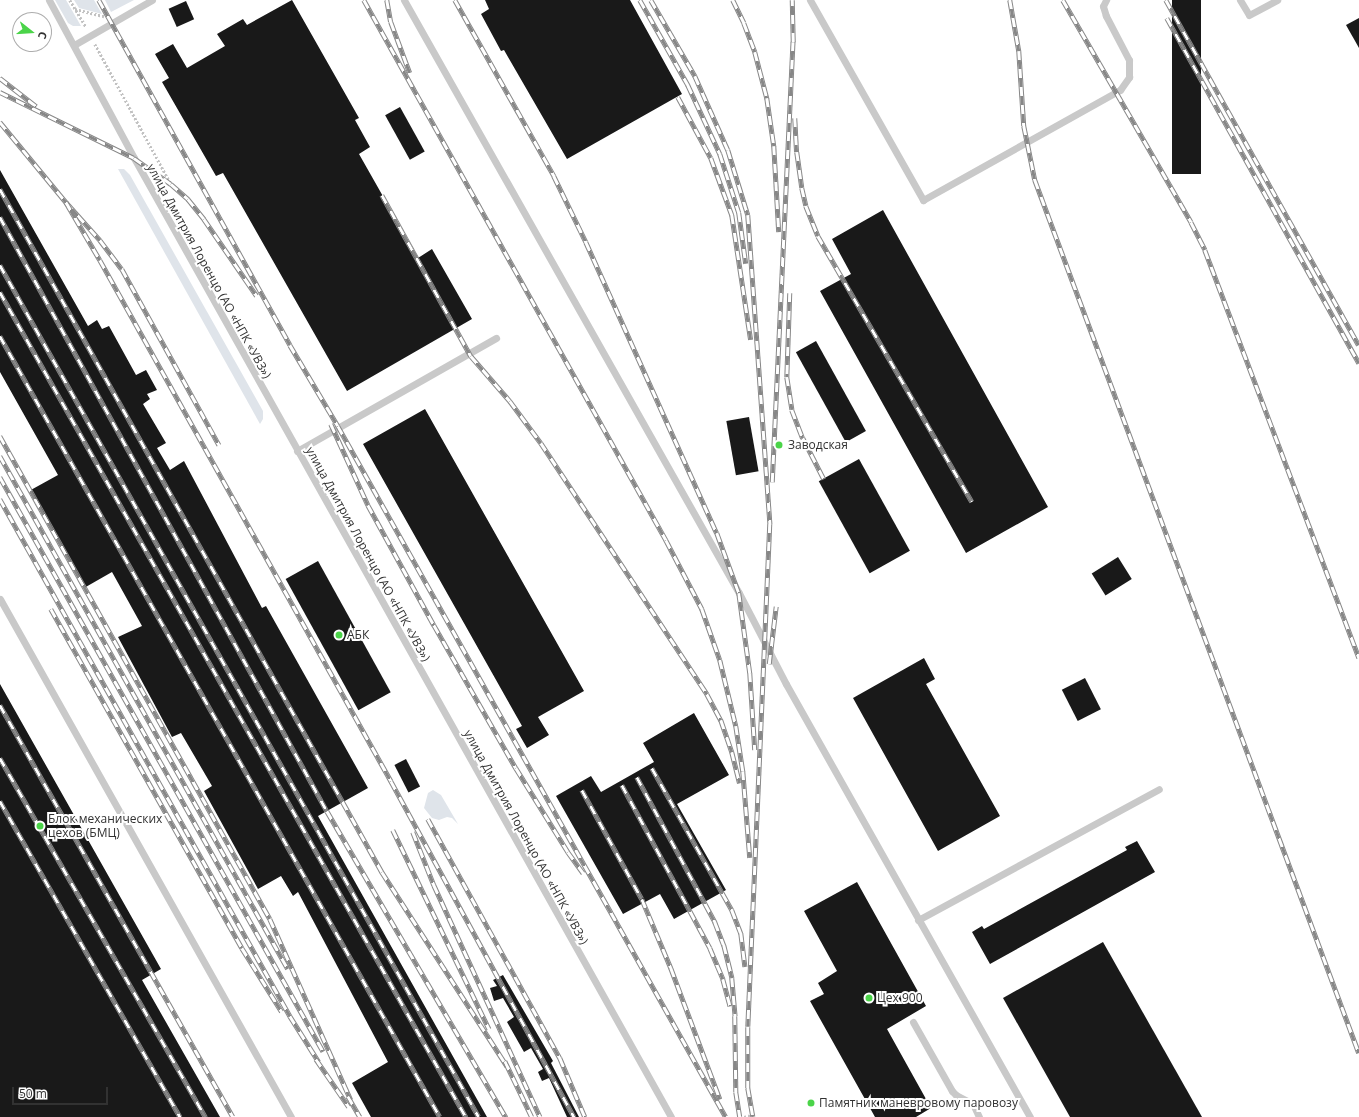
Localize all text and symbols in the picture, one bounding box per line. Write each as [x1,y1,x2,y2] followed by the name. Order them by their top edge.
[12,12,52,52] north arrow
[35,30,51,41] text: С
[144,161,274,381] street label: улица Дмитрия Лоренцо (АО «НПК «УВЗ»)
[788,438,848,452] place label: Заводская
[773,439,785,451] marker: Заводская
[303,444,433,664] street label: улица Дмитрия Лоренцо (АО «НПК «УВЗ»)
[347,628,369,642] place label: АБК
[334,630,344,640] marker: АБК
[461,727,591,947] street label: улица Дмитрия Лоренцо (АО «НПК «УВЗ»)
[48,812,162,840] place label: Блок механических цехов (БМЦ)
[35,821,45,831] marker: Блок механических цехов (БМЦ)
[877,991,923,1005] place label: Цех 900
[864,993,874,1003] marker: Цех 900
[14,1079,110,1105] scale bar
[19,1085,47,1102] text: 50 m
[819,1096,1018,1110] place label: Памятник маневровому паровозу
[806,1098,816,1108] marker: Памятник маневровому паровозу

